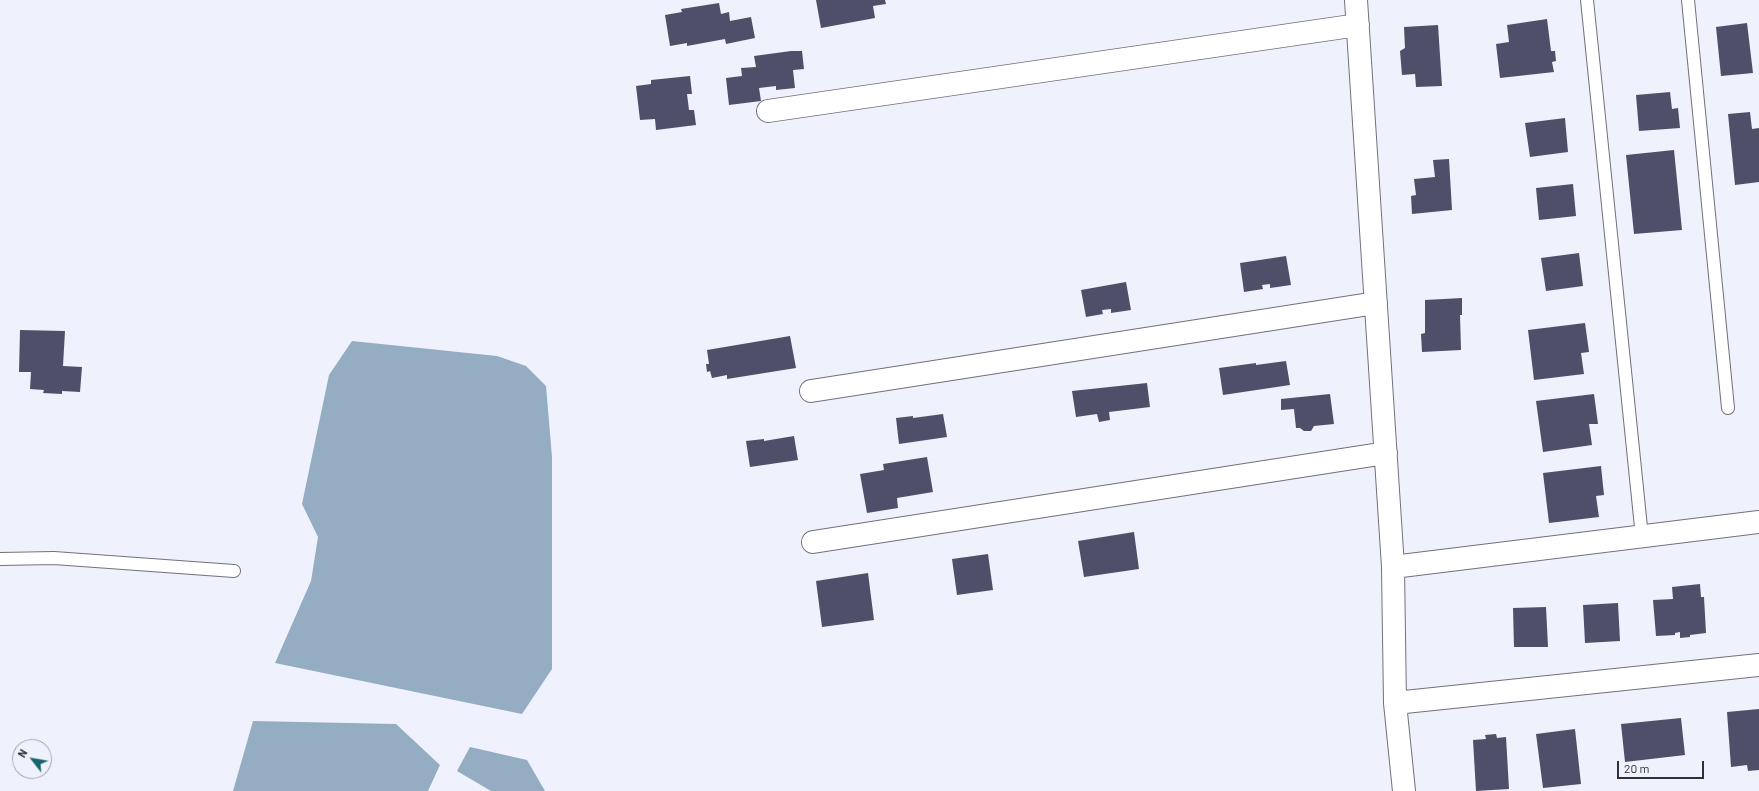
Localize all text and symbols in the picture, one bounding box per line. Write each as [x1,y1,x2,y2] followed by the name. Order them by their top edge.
[12,739,52,779] north arrow
[15,747,30,760] text: N
[1619,753,1706,779] scale bar
[1624,761,1650,775] text: 20 m

